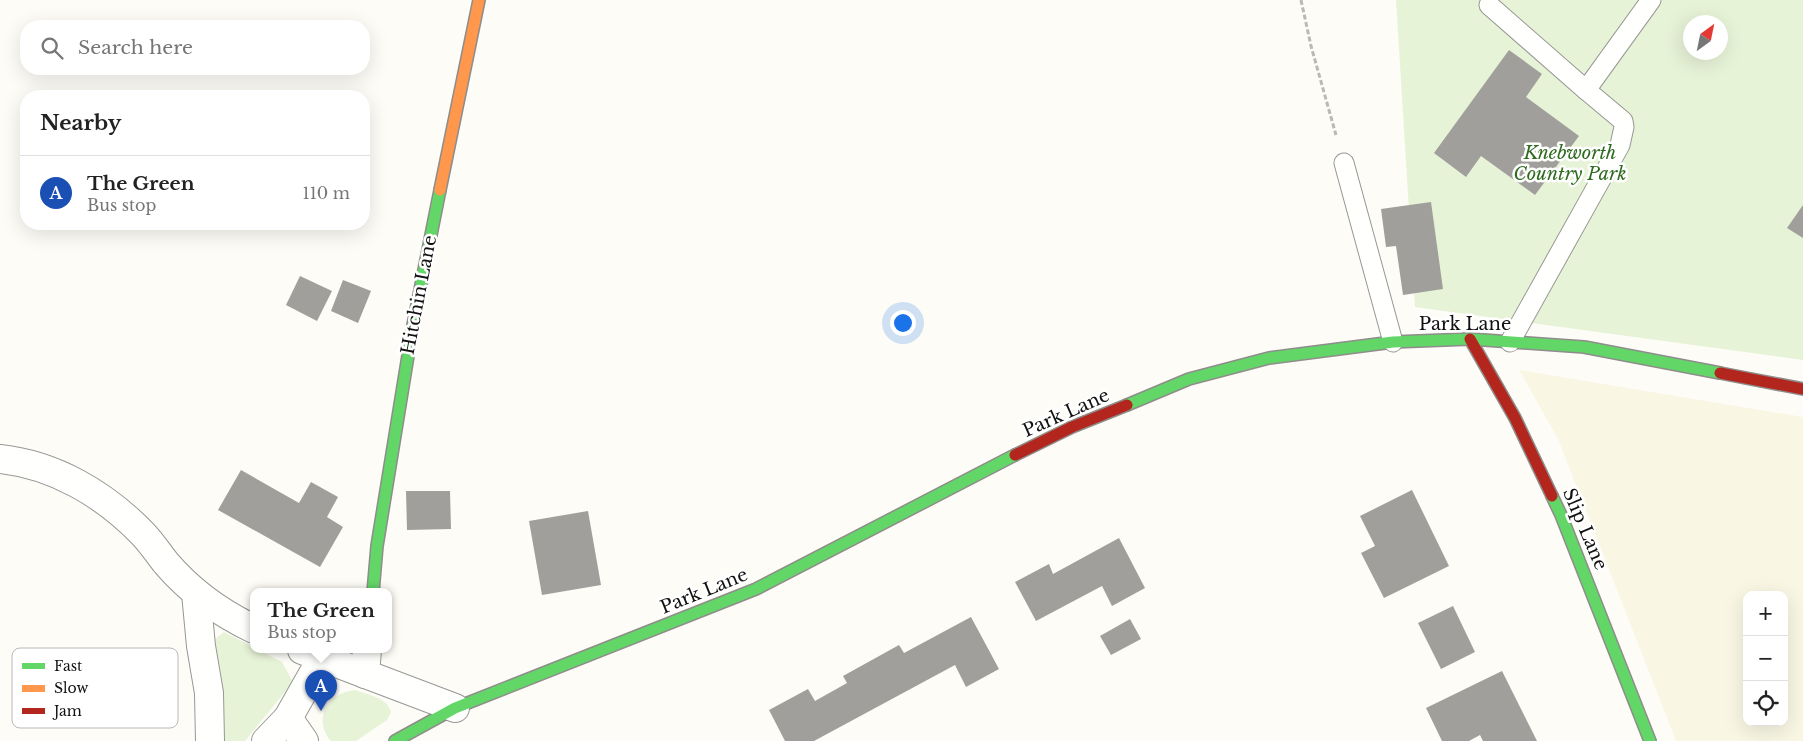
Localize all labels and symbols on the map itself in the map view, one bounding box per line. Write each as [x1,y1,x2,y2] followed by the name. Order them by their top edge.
[1683,15,1728,60] north arrow
[1514,142,1626,185] park label: Knebworth Country Park
[397,233,441,357] street label: Hitchin Lane
[890,310,916,336] your location
[1419,313,1511,335] street label: Park Lane
[1019,384,1113,442] street label: Park Lane
[1558,485,1612,573] street label: Slip Lane
[657,563,751,619] street label: Park Lane
[12,648,178,728] legend
[54,657,83,675] text: Fast
[305,670,337,711] pin: A
[54,679,88,697] text: Slow
[52,702,82,720] text: Jam

